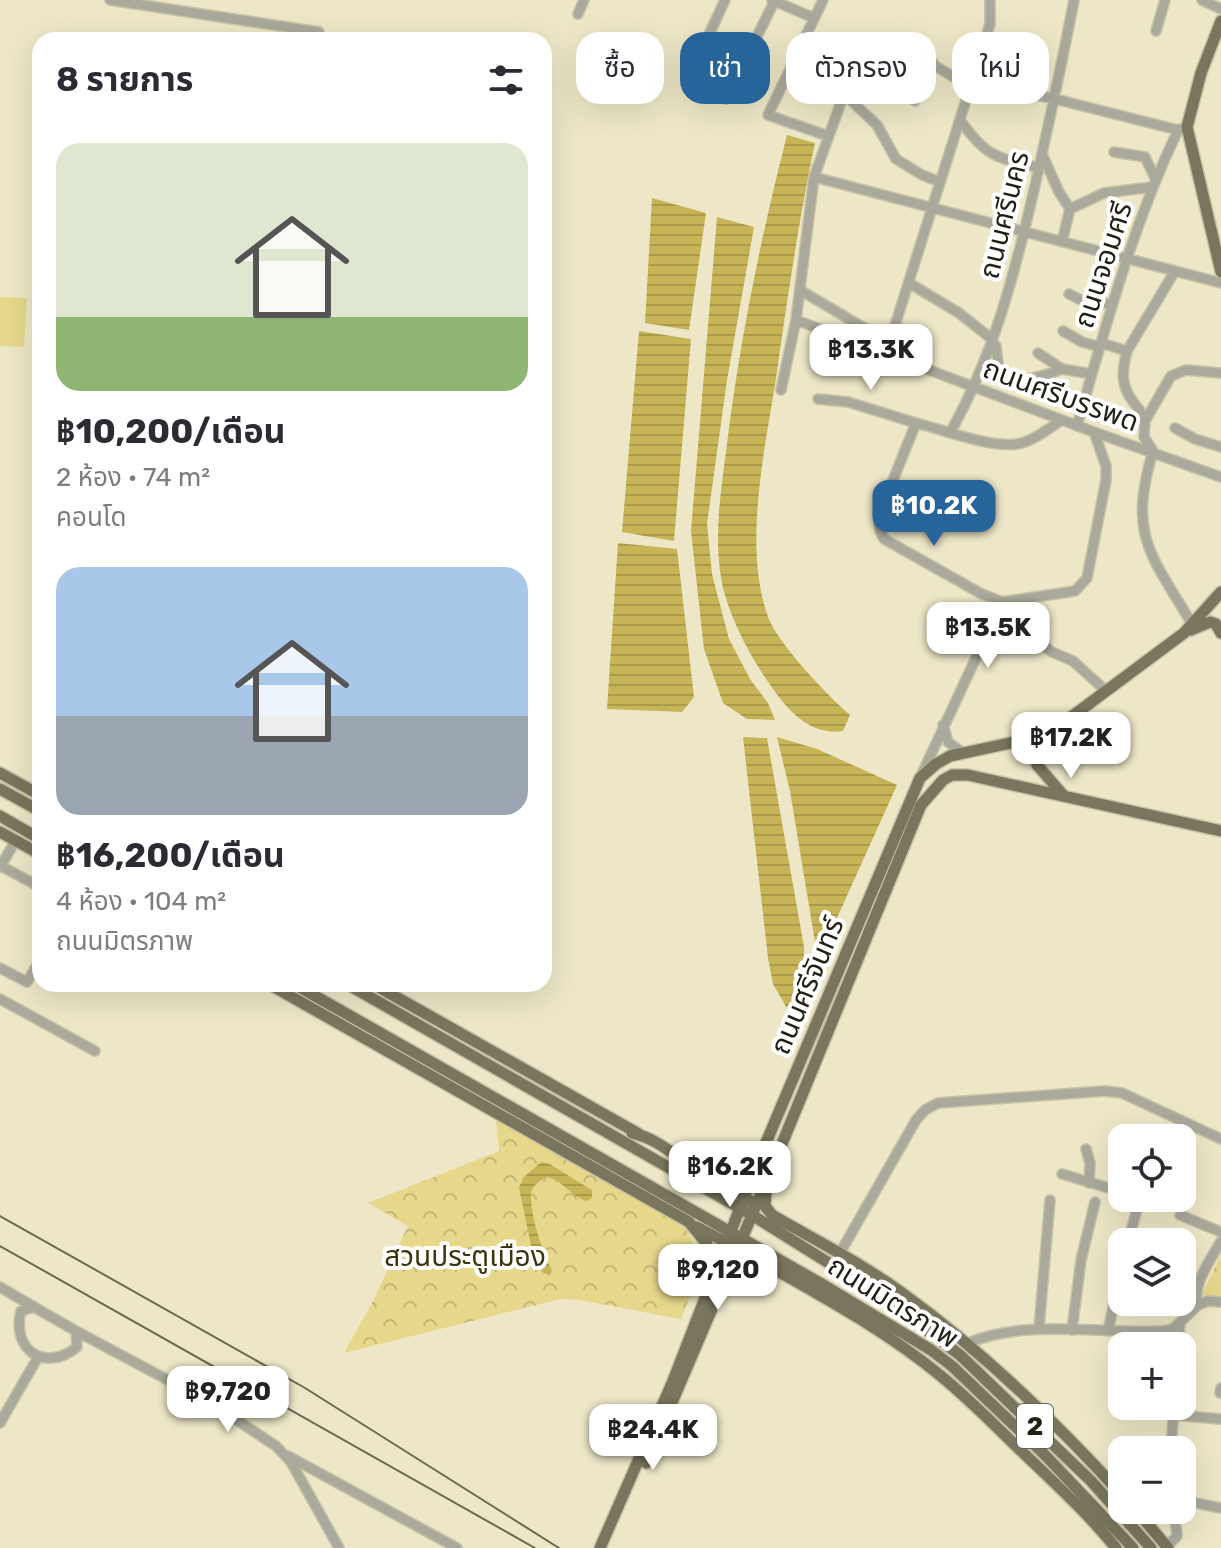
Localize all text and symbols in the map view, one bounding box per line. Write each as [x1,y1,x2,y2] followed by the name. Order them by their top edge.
[576,32,664,104] chip: ซื้อ
[680,32,770,104] chip: เช่า
[786,32,936,104] chip: ตัวกรอง
[952,32,1049,104] chip: ใหม่
[484,58,528,102] icon: filters
[56,59,193,100] text: 8 รายการ
[972,148,1036,282] street label: ถนนศรีนคร
[220,195,364,339] icon: home
[1067,198,1139,332] street label: ถนนจอมศรี
[806,324,936,392] pin: ฿13.3K
[828,334,914,365] text: ฿13.3K
[979,352,1143,438] street label: ถนนศรีบรรพด
[56,411,286,452] text: ฿10,200/เดือน
[56,462,210,493] text: 2 ห้อง · 74 m²
[869,480,999,548] pin: ฿10.2K
[890,490,978,521] text: ฿10.2K
[56,502,127,533] text: คอนโด
[923,602,1053,670] pin: ฿13.5K
[945,612,1031,643] text: ฿13.5K
[220,619,364,763] icon: home
[1006,712,1136,780] pin: ฿17.2K
[1030,722,1112,753] text: ฿17.2K
[56,835,285,876] text: ฿16,200/เดือน
[56,886,226,917] text: 4 ห้อง · 104 m²
[763,911,851,1059] street label: ถนนศรีจันทร์
[56,926,193,957] text: ถนนมิตรภาพ
[1108,1124,1196,1524] map controls
[1108,1124,1196,1212] button: locate
[665,1141,795,1209] pin: ฿16.2K
[687,1151,773,1182] text: ฿16.2K
[1108,1228,1196,1316] button: layers
[384,1240,546,1274] park label: สวนประตูเมือง
[653,1244,783,1312] pin: ฿9,120
[822,1249,964,1355] street label: ถนนมิตรภาพ
[676,1254,760,1285] text: ฿9,120
[1108,1332,1196,1420] button: +
[163,1366,293,1434] pin: ฿9,720
[185,1376,271,1407] text: ฿9,720
[588,1404,718,1472] pin: ฿24.4K
[1017,1404,1053,1448] road number: 2
[607,1414,699,1445] text: ฿24.4K
[1108,1436,1196,1524] button: −

